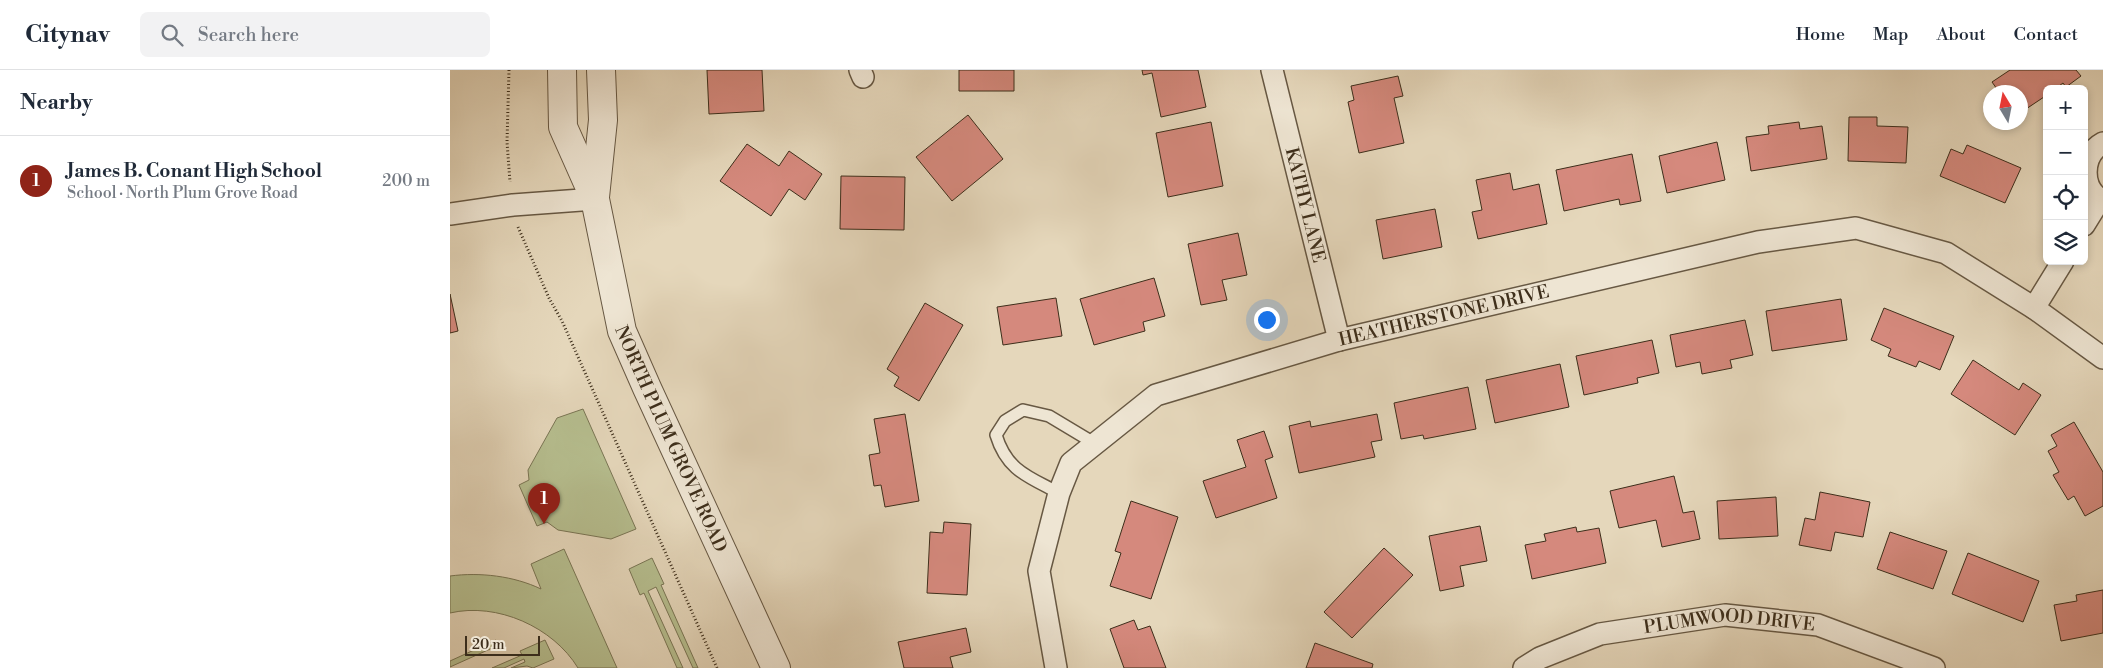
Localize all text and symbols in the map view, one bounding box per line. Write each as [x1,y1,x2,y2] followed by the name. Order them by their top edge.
[140,12,490,57] search box
[25,20,110,50] text: Citynav
[158,21,186,49] icon: search
[198,23,299,47] text: Search here
[1796,23,1845,46] text: Home
[1873,23,1909,46] text: Map
[1937,23,1986,46] text: About
[2014,23,2078,46] text: Contact
[1983,85,2028,130] north arrow
[2043,85,2088,265] map controls
[2043,85,2088,130] button: +
[20,90,93,116] text: Nearby
[2043,130,2088,175] button: −
[1280,145,1331,265] street label: KATHY LANE
[67,159,322,183] text: James B. Conant High School
[32,171,40,191] text: 1
[382,171,430,191] text: 200 m
[2043,175,2088,220] button: locate
[67,183,298,203] text: School · North Plum Grove Road
[2043,220,2088,265] button: layers
[1336,280,1551,351] street label: HEATHERSTONE DRIVE
[1254,307,1280,333] your location
[610,322,733,556] street label: NORTH PLUM GROVE ROAD
[528,483,560,524] pin: 1
[1642,604,1816,639] street label: PLUMWOOD DRIVE
[465,633,540,656] scale bar
[472,636,504,654] text: 20 m

